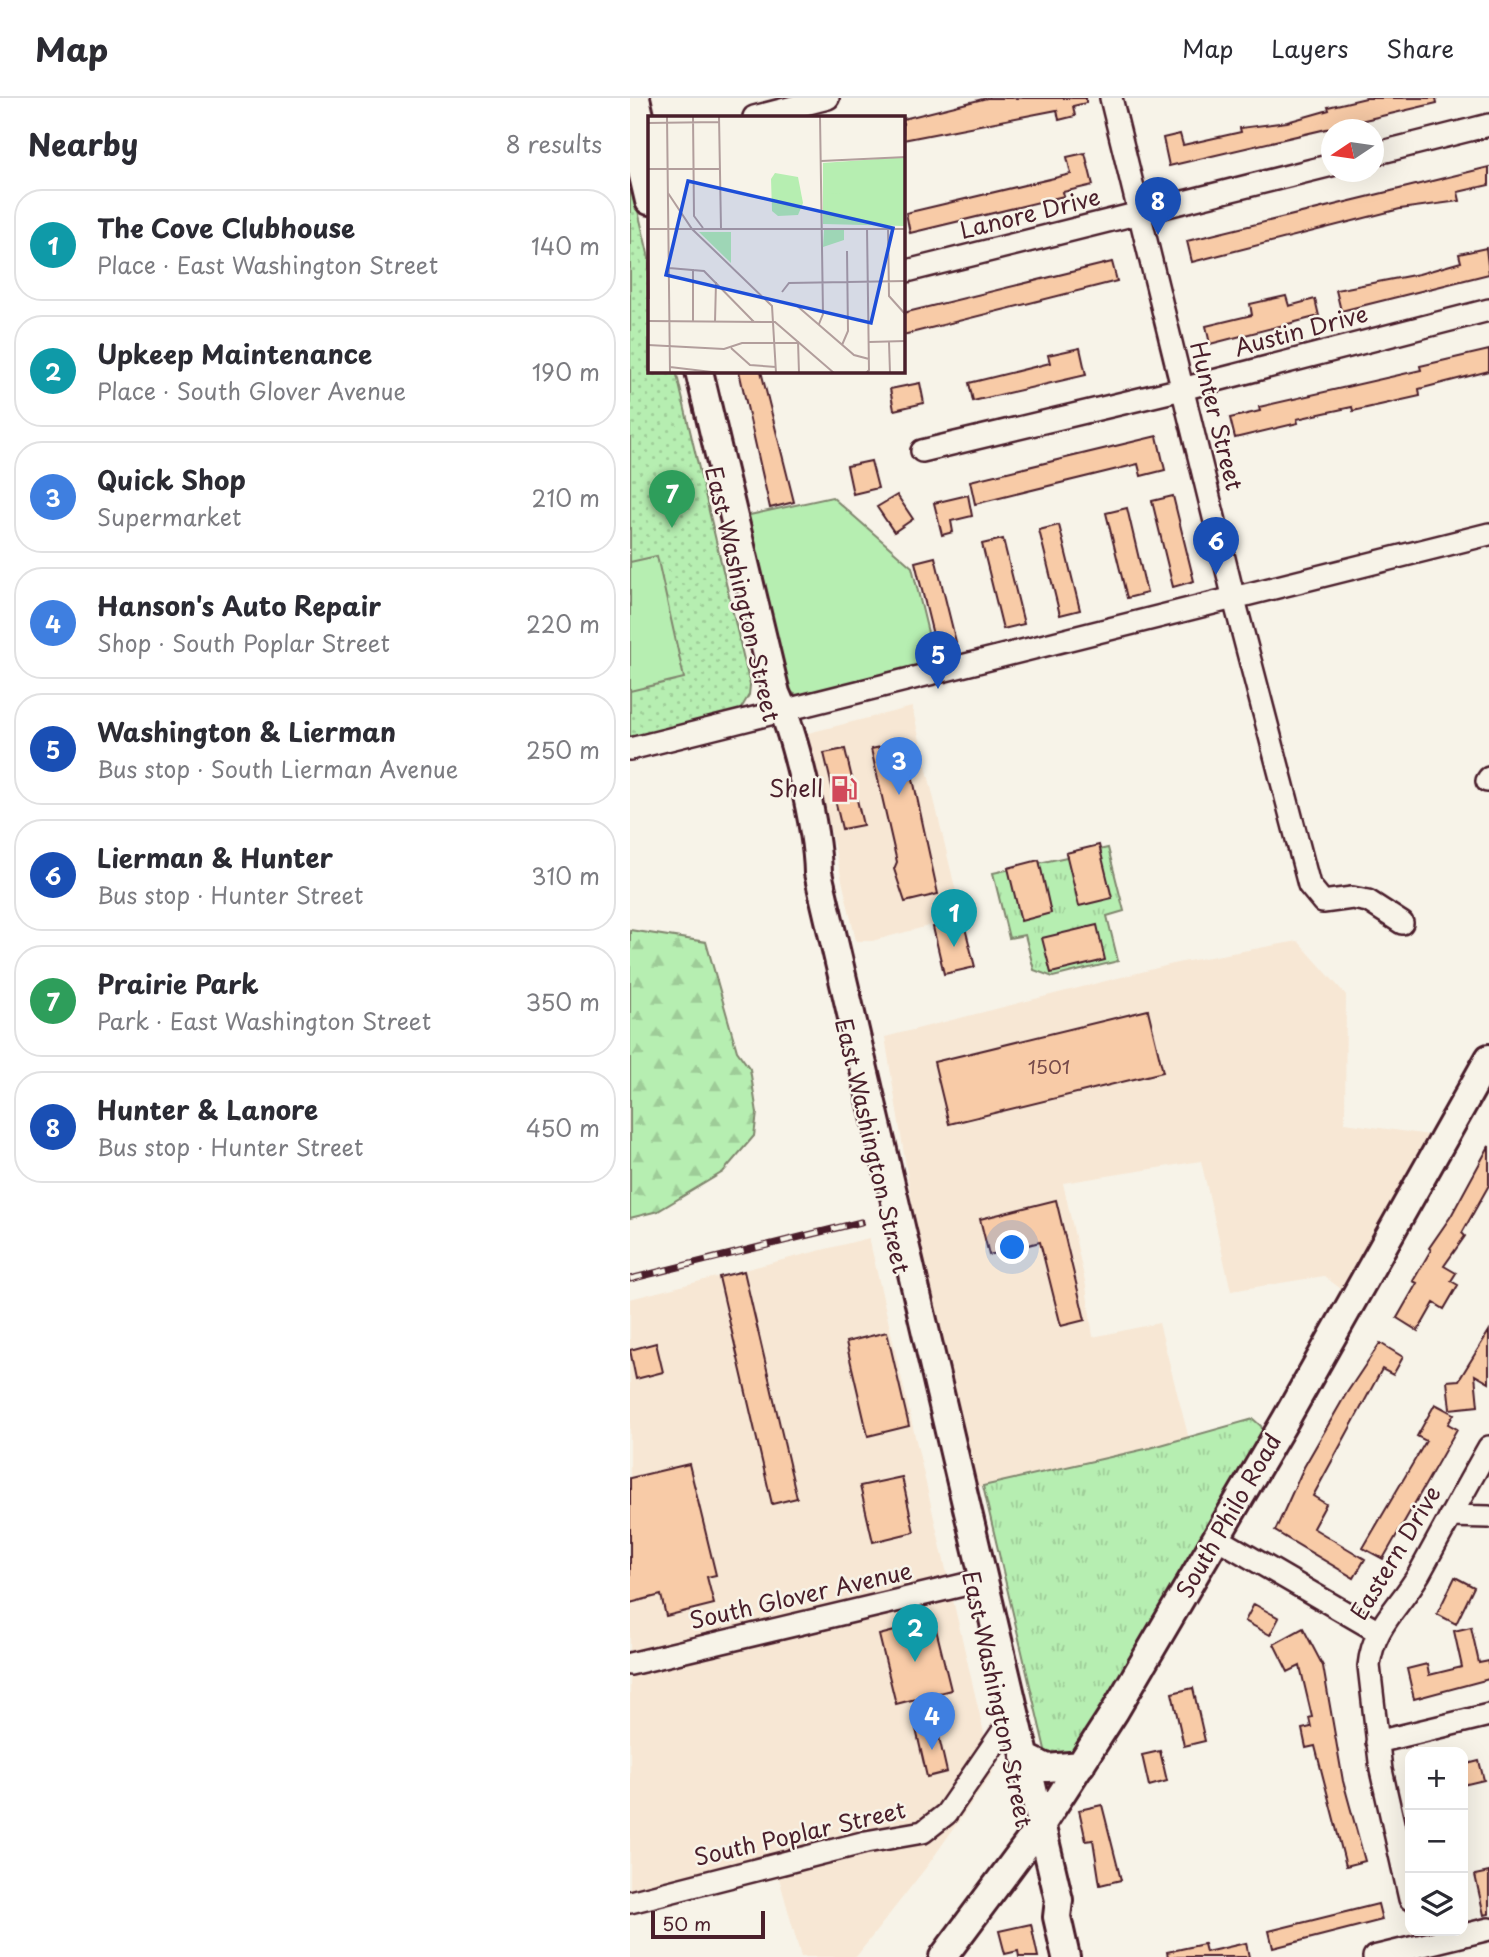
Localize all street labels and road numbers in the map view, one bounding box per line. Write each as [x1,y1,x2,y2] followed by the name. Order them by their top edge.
[956,178,1104,247] street label: Lanore Drive
[1230,295,1371,364] street label: Austin Drive
[1182,337,1253,494] street label: Hunter Street
[697,462,790,725] street label: East Washington Street
[827,1014,920,1277] street label: East Washington Street
[1166,1426,1289,1604] street label: South Philo Road
[1341,1478,1449,1626] street label: Eastern Drive
[686,1552,915,1637] street label: South Glover Avenue
[954,1567,1043,1830] street label: East Washington Street
[691,1791,909,1874] street label: South Poplar Street

